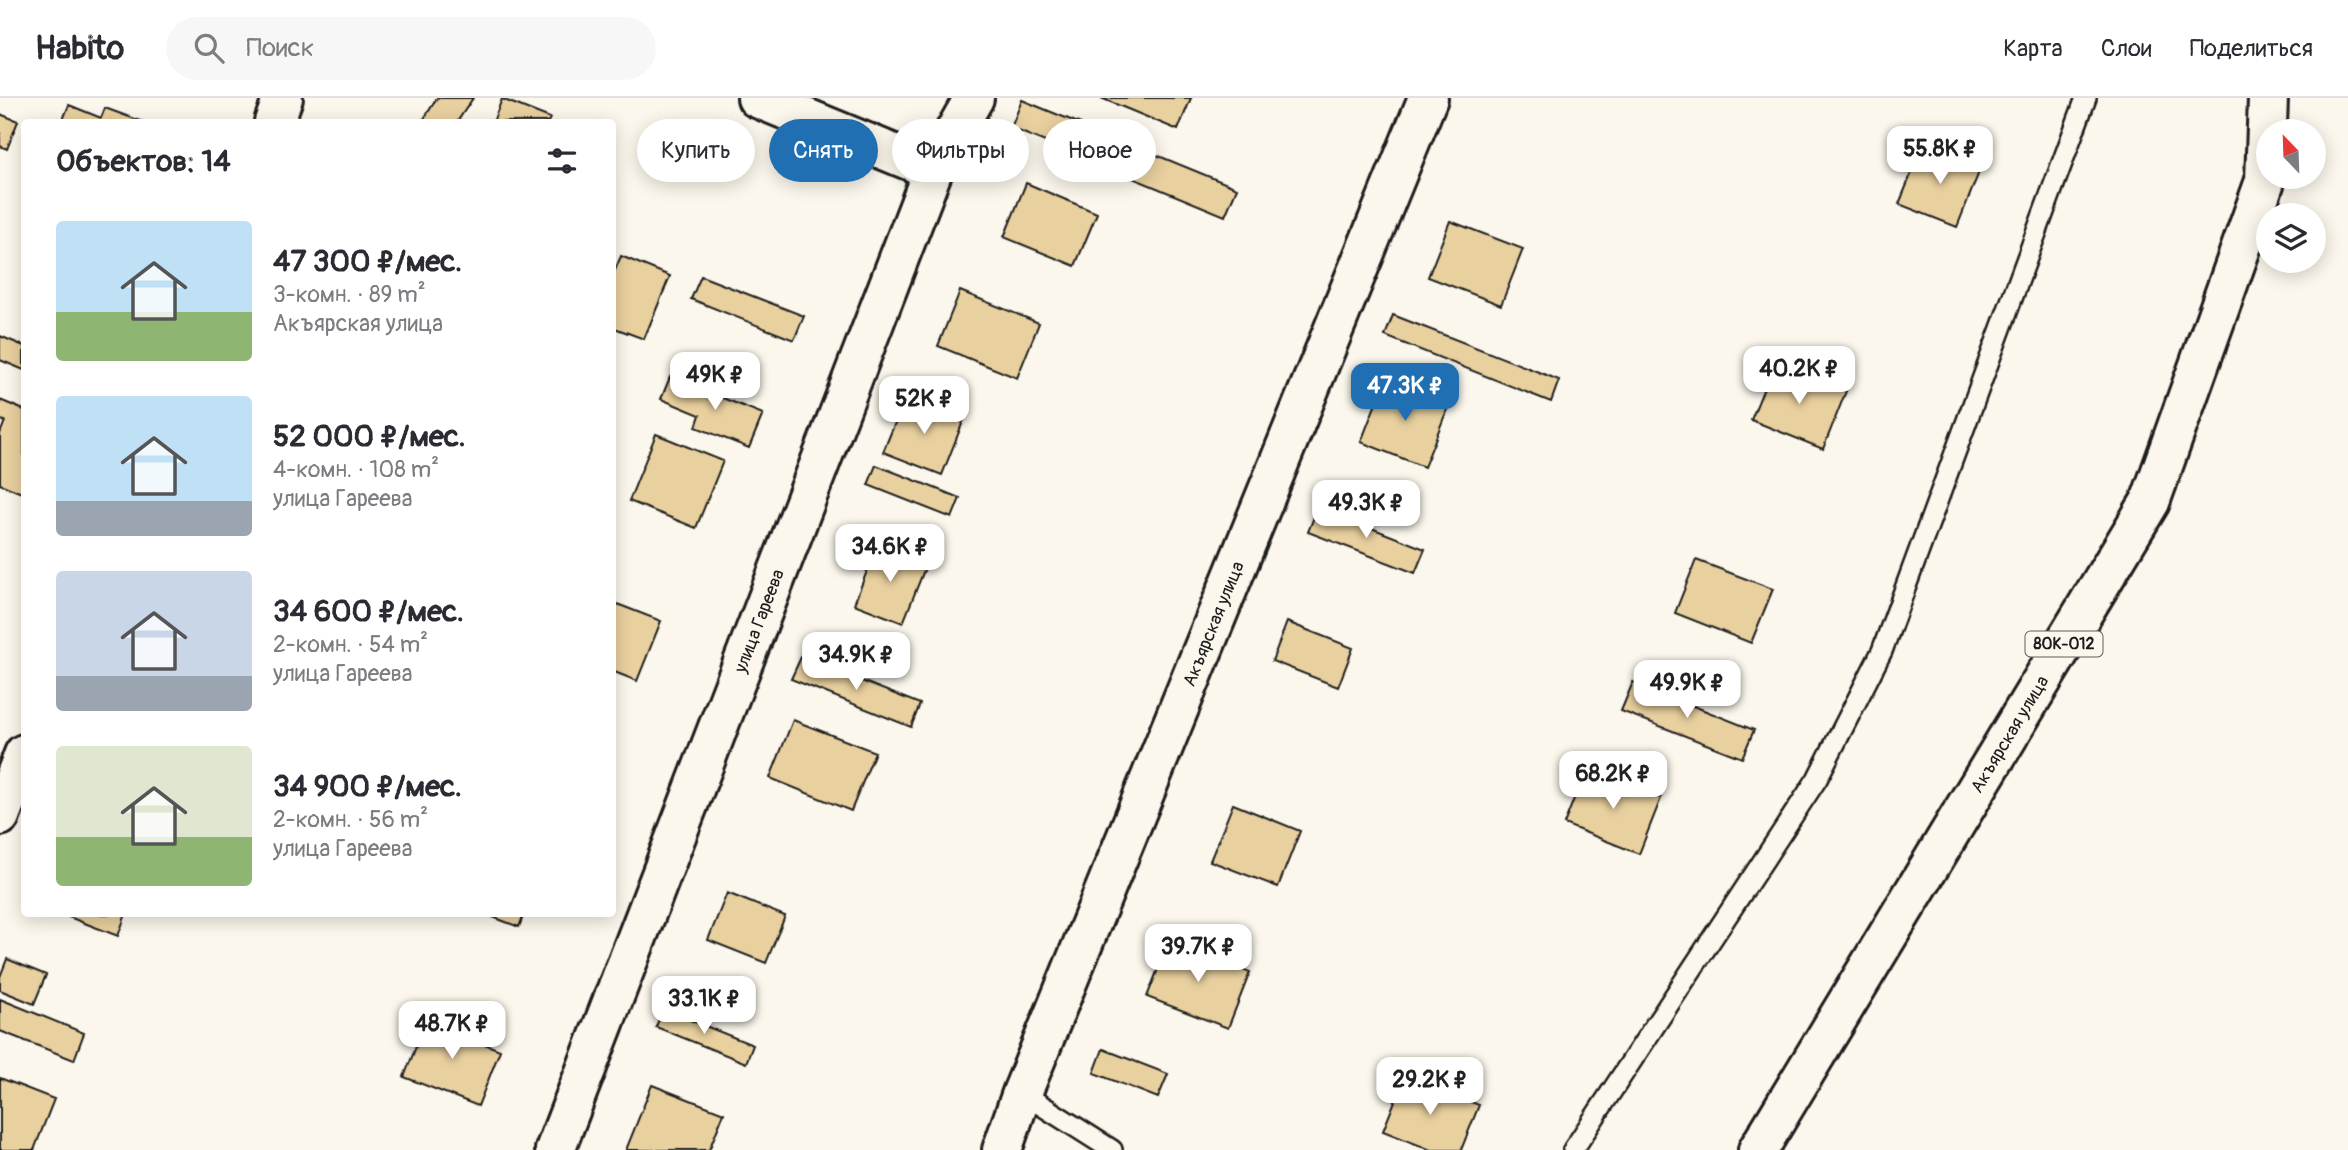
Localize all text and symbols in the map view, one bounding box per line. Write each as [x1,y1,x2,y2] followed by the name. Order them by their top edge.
[166,17,656,80] search box
[35,28,124,69] text: Habito
[190,29,228,67] icon: search
[246,32,314,64] text: Поиск
[2003,34,2063,63] text: Карта
[2101,34,2152,63] text: Слои
[2190,34,2313,63] text: Поделиться
[637,119,755,182] chip: Купить
[769,119,878,182] chip: Снять
[892,119,1029,182] chip: Фильтры
[1043,119,1156,182] chip: Новое
[2256,119,2326,189] north arrow
[2256,119,2326,273] map controls
[1875,126,2005,186] pin: 55.8K ₽
[1903,134,1977,163] text: 55.8K ₽
[543,142,581,180] icon: filters
[56,143,231,180] text: Объектов: 14
[2256,203,2326,273] button: layers
[273,243,462,280] text: 47 300 ₽/мес.
[112,249,196,333] icon: home
[273,280,426,309] text: 3-комн. · 89 m²
[273,309,443,338] text: Акъярская улица
[1734,346,1864,406] pin: 40.2K ₽
[666,352,764,412] pin: 49K ₽
[1759,354,1839,383] text: 40.2K ₽
[686,360,744,389] text: 49K ₽
[1340,364,1470,423] pin: 47.3K ₽
[1367,371,1443,400] text: 47.3K ₽
[875,376,973,436] pin: 52K ₽
[895,384,953,413] text: 52K ₽
[273,418,466,455] text: 52 000 ₽/мес.
[112,424,196,508] icon: home
[273,455,439,484] text: 4-комн. · 108 m²
[1301,480,1431,540] pin: 49.3K ₽
[273,484,413,513] text: улица Гареева
[1328,488,1404,517] text: 49.3K ₽
[825,524,955,584] pin: 34.6K ₽
[851,532,929,561] text: 34.6K ₽
[1178,558,1249,690] street label: Акъярская улица
[728,566,789,677] street label: улица Гареева
[273,593,464,630] text: 34 600 ₽/мес.
[112,599,196,683] icon: home
[273,630,428,659] text: 2-комн. · 54 m²
[791,632,921,692] pin: 34.9K ₽
[2025,632,2102,656] road number: 80К-012
[818,640,894,669] text: 34.9K ₽
[273,659,413,688] text: улица Гареева
[1622,660,1752,720] pin: 49.9K ₽
[1650,668,1724,697] text: 49.9K ₽
[1965,671,2054,797] street label: Акъярская улица
[1548,752,1678,811] pin: 68.2K ₽
[1575,759,1651,788] text: 68.2K ₽
[273,768,462,805] text: 34 900 ₽/мес.
[112,774,196,858] icon: home
[273,805,428,834] text: 2-комн. · 56 m²
[273,834,413,863] text: улица Гареева
[1133,924,1263,984] pin: 39.7K ₽
[1161,932,1235,961] text: 39.7K ₽
[639,976,769,1036] pin: 33.1K ₽
[668,984,740,1013] text: 33.1K ₽
[387,1002,517,1061] pin: 48.7K ₽
[415,1009,489,1038] text: 48.7K ₽
[1365,1058,1495,1117] pin: 29.2K ₽
[1392,1065,1468,1094] text: 29.2K ₽

